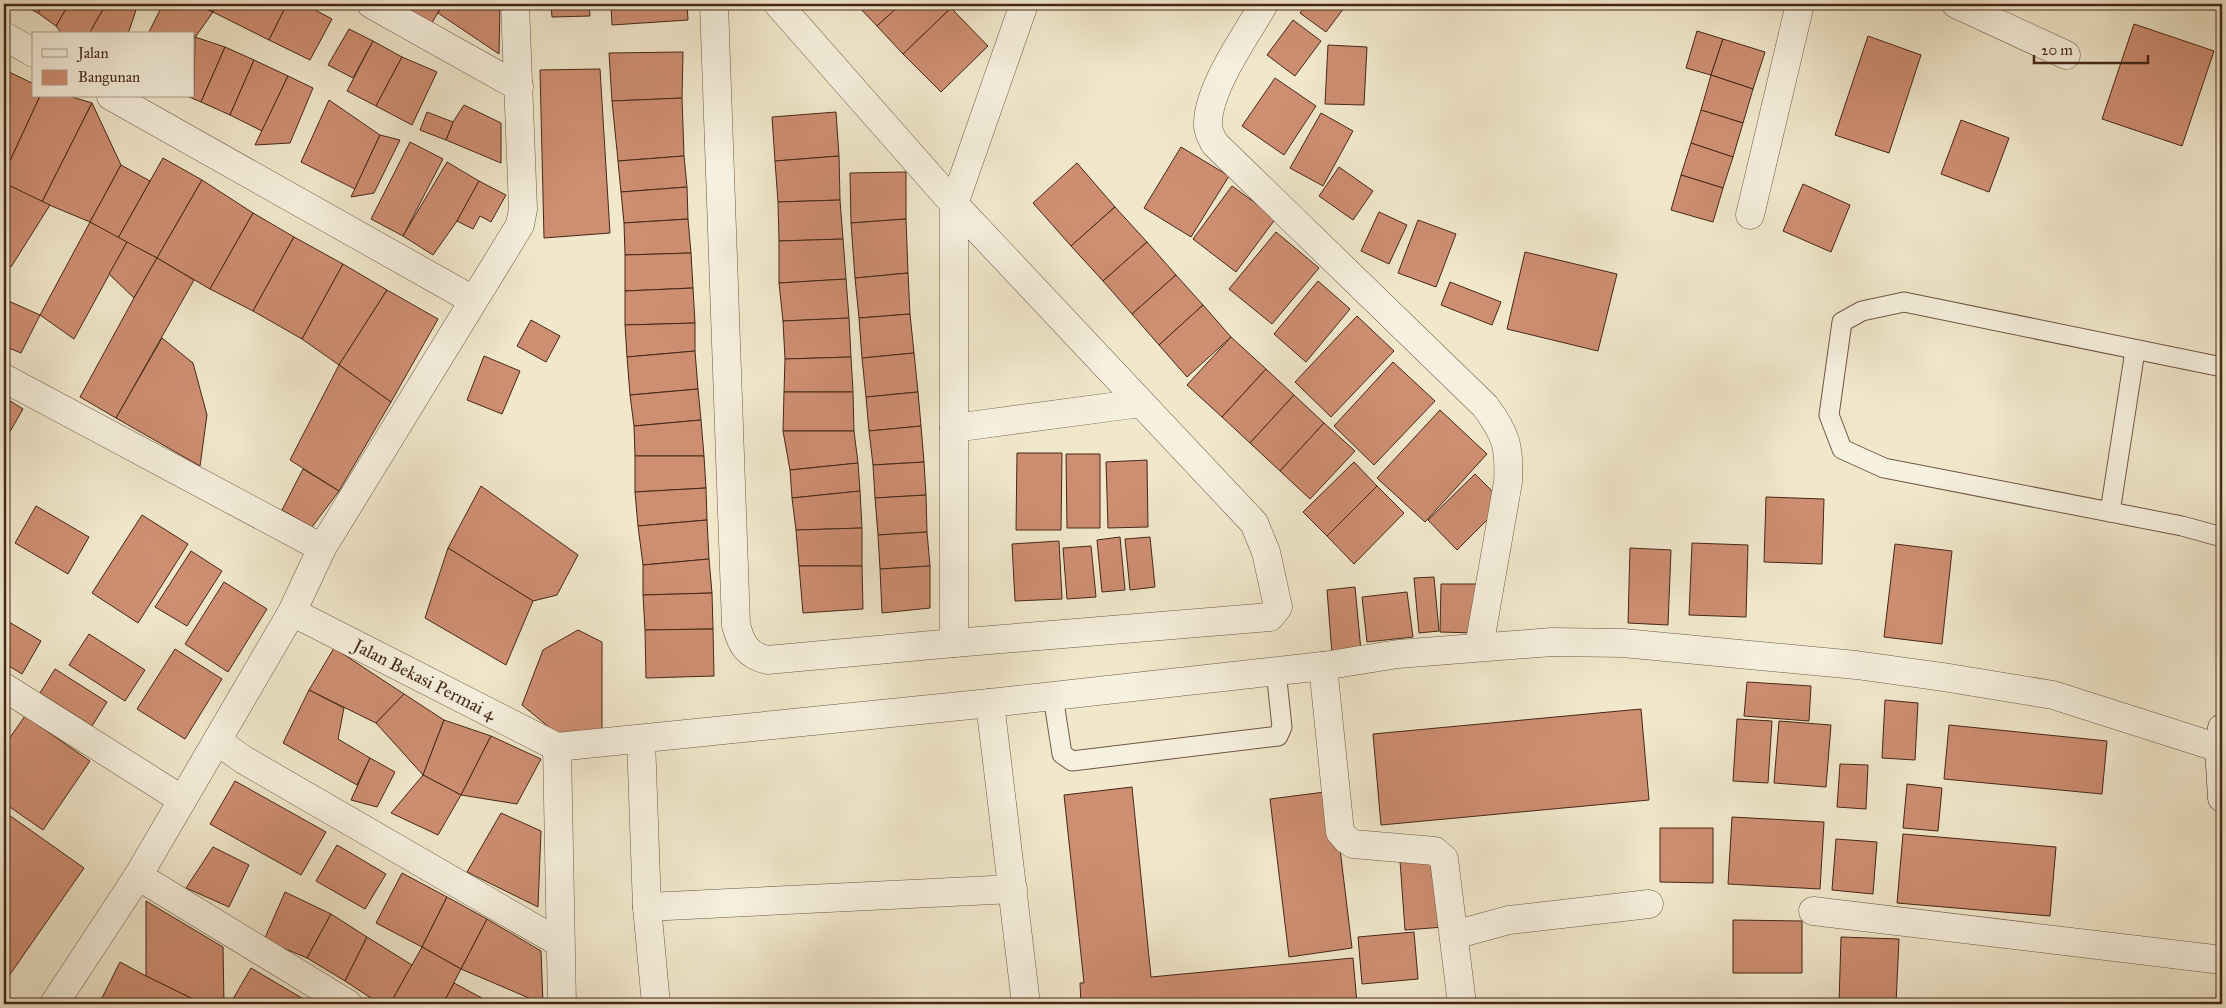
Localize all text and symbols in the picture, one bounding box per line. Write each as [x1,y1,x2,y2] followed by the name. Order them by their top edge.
[32,32,195,98] legend
[2034,32,2147,64] scale bar
[2041,41,2073,59] text: 20 m
[76,44,109,63] text: Jalan
[78,68,140,86] text: Bangunan
[348,633,501,726] street label: Jalan Bekasi Permai 4

